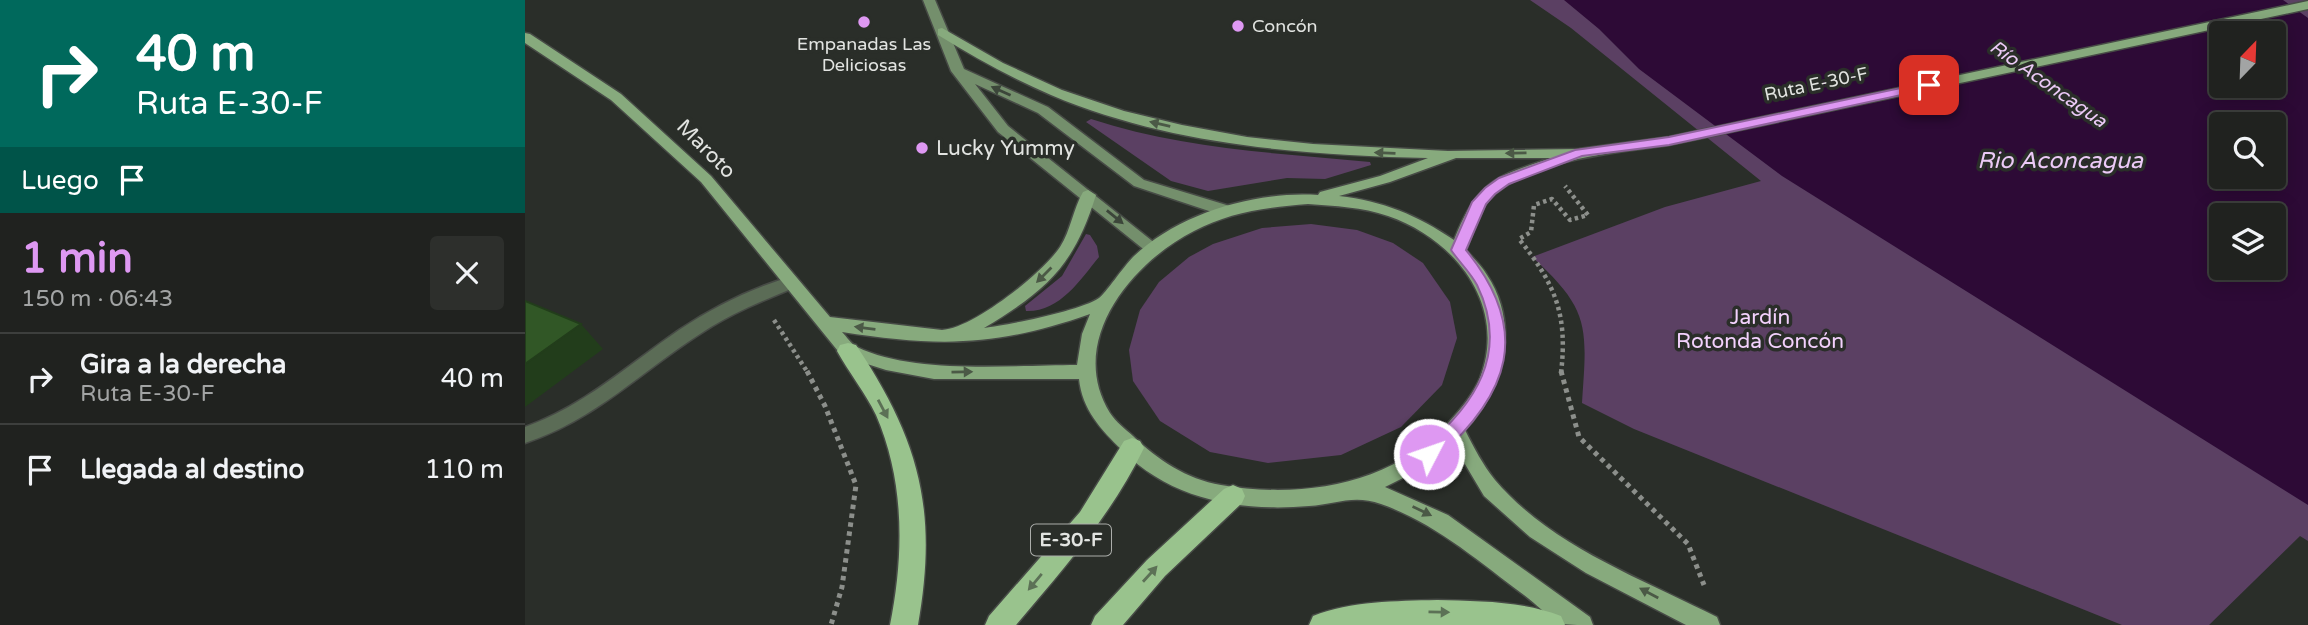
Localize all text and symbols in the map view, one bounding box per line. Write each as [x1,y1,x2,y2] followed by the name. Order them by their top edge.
[856,14,872,30] marker: Empanadas Las Deliciosas
[1252,15,1318,37] place label: Concón
[1230,18,1246,34] marker: Concón
[2209,21,2285,98] north arrow
[2209,21,2286,280] map controls
[136,25,255,84] text: 40 m
[21,28,112,119] icon: right
[797,33,931,76] place label: Empanadas Las Deliciosas
[1986,36,2111,133] water label: Río Aconcagua
[1899,55,1959,115] pin
[1762,62,1870,106] street label: Ruta E-30-F
[1910,66,1948,104] icon: arrive
[136,85,323,123] text: Ruta E-30-F
[991,85,1011,97] one-way arrow
[2209,112,2286,189] button: search
[671,114,741,184] street label: Maroto
[1149,118,1171,129] one-way arrow
[936,136,1075,161] place label: Lucky Yummy
[914,140,930,156] marker: Lucky Yummy
[1977,147,2144,175] water label: Rio Aconcagua
[1374,148,1396,159] one-way arrow
[1505,148,1527,159] one-way arrow
[113,161,151,199] icon: arrive
[21,165,99,196] text: Luego
[2209,203,2286,280] button: layers
[1106,209,1123,224] one-way arrow
[21,233,133,284] text: 1 min
[430,236,504,310] button: close
[1035,266,1052,283] one-way arrow
[21,285,173,313] text: 150 m · 06:43
[1676,305,1844,354] park label: Jardín Rotonda Concón
[854,323,876,334] one-way arrow
[80,349,286,380] text: Gira a la derecha
[21,360,59,398] icon: right
[441,363,504,394] text: 40 m
[952,366,974,377] one-way arrow
[80,380,214,408] text: Ruta E-30-F
[877,399,889,419] one-way arrow
[1392,417,1466,491] position arrow
[21,451,59,489] icon: arrive
[80,454,304,485] text: Llegada al destino
[424,454,504,485] text: 110 m
[1412,506,1432,517] one-way arrow
[1031,524,1111,555] road number: E-30-F
[1142,566,1158,583] one-way arrow
[1028,573,1043,590] one-way arrow
[1639,587,1659,599] one-way arrow
[1428,606,1450,618] one-way arrow

